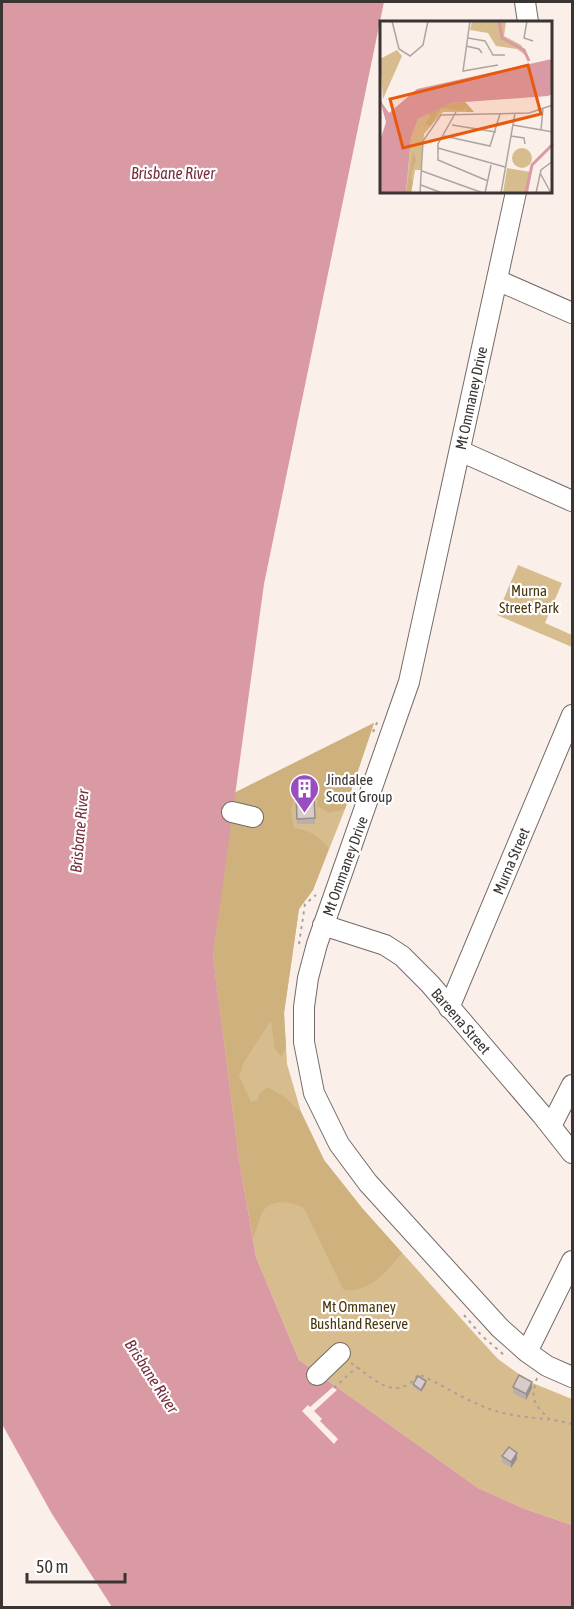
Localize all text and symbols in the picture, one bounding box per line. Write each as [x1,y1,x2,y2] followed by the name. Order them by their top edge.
[380,21,553,194] inset map
[131,164,216,182] water label: Brisbane River
[452,345,490,451] street label: Mt Ommaney Drive
[499,582,559,616] park label: Murna Street Park
[326,771,392,805] place label: Jindalee Scout Group
[289,772,321,814] building icon: Jindalee Scout Group
[66,787,92,874] water label: Brisbane River
[319,814,371,918] street label: Mt Ommaney Drive
[489,825,533,897] street label: Murna Street
[428,985,494,1057] street label: Bareena Street
[310,1298,408,1332] park label: Mt Ommaney Bushland Reserve
[122,1336,183,1417] water label: Brisbane River
[27,1546,124,1584] scale bar
[36,1556,68,1577] text: 50 m

